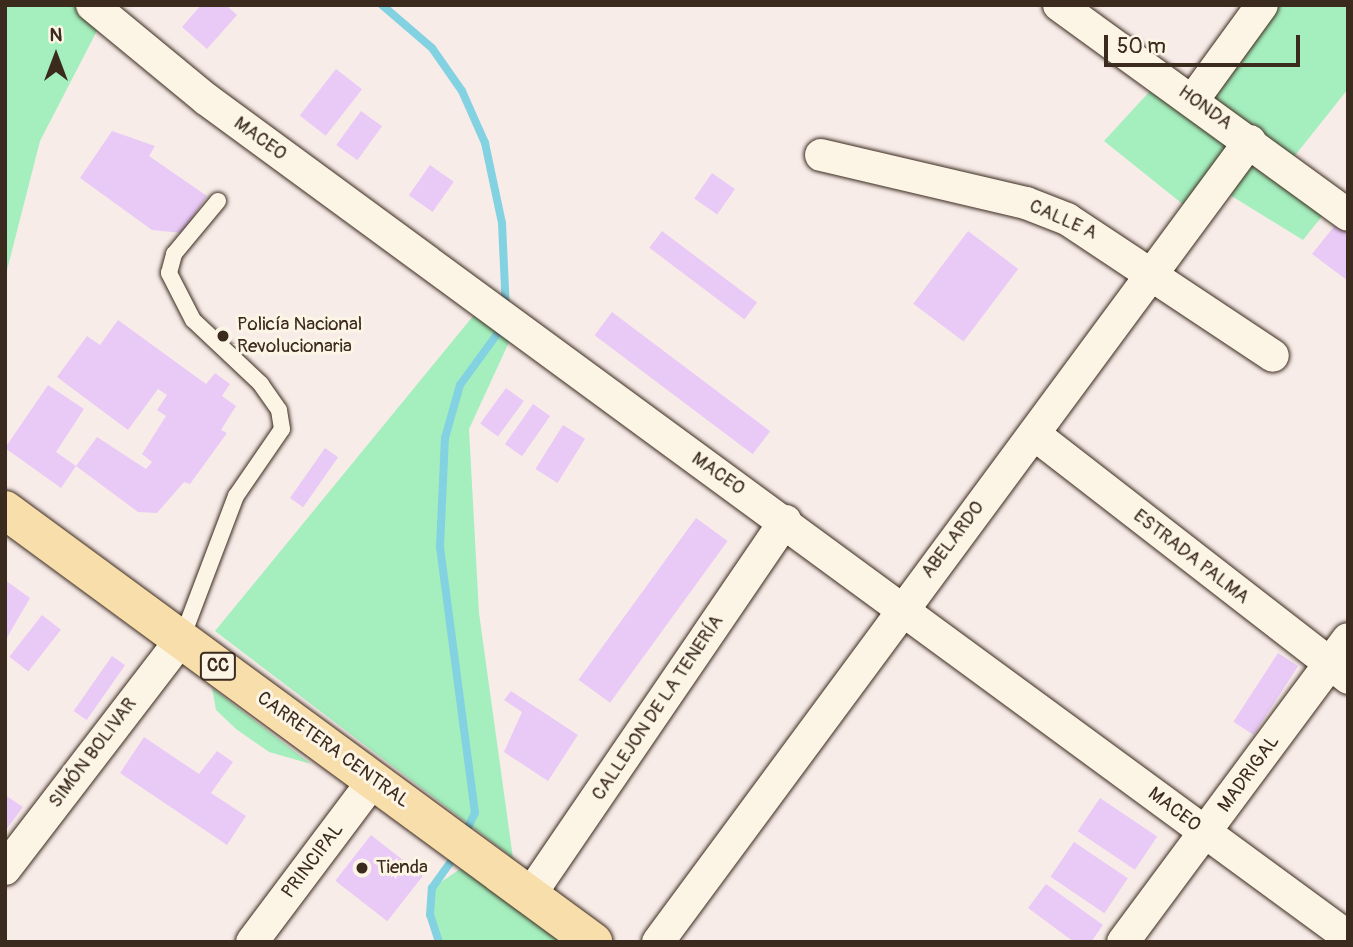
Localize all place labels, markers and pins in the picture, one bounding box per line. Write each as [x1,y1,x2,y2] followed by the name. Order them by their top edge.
[237,314,362,358] place label: Policía Nacional Revolucionaria
[215,328,231,344] marker: Policía Nacional Revolucionaria
[376,857,428,879] place label: Tienda
[354,860,370,876] marker: Tienda

